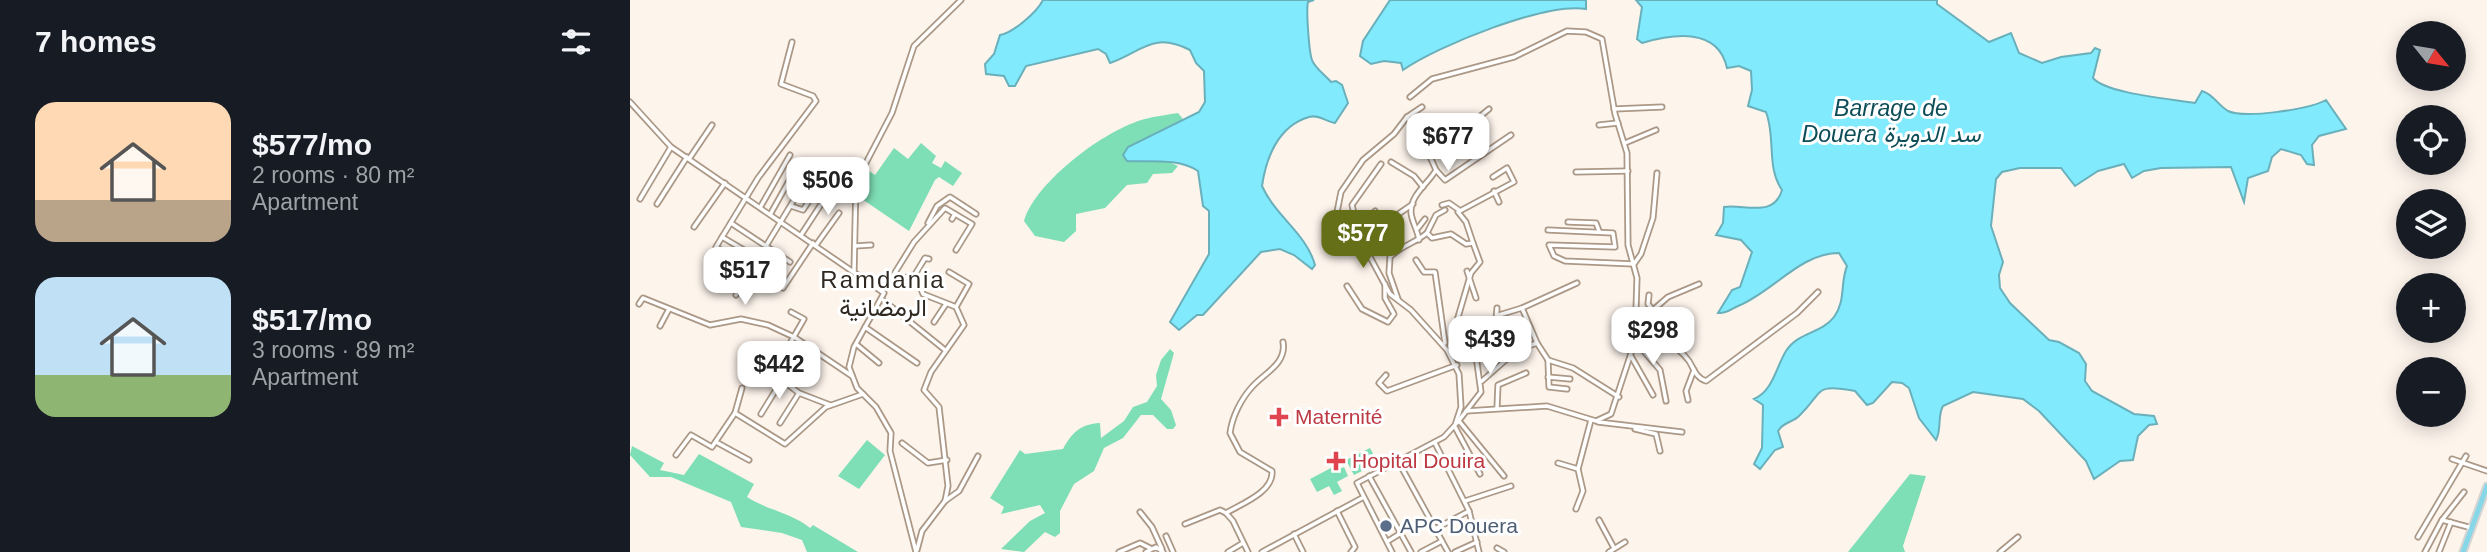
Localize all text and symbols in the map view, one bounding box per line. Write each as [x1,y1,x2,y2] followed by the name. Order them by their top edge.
[2396,21,2466,91] north arrow
[2396,21,2466,427] map controls
[557,23,595,61] icon: filters
[35,25,157,58] text: 7 homes
[1802,95,1981,149] water label: Barrage de Douera سد الدويرة
[2396,105,2466,175] button: locate
[1407,114,1489,173] pin: $677
[1422,123,1474,149] text: $677
[252,128,372,161] text: $577/mo
[91,130,175,214] icon: home
[787,158,869,217] pin: $506
[252,162,414,188] text: 2 rooms · 80 m²
[802,167,854,193] text: $506
[252,189,358,215] text: Apartment
[2396,189,2466,259] button: layers
[1322,210,1404,270] pin: $577
[1337,220,1389,246] text: $577
[704,247,786,307] pin: $517
[719,257,771,283] text: $517
[820,266,946,323] district label: Ramdania الرمضانية
[2396,273,2466,343] button: +
[252,303,372,336] text: $517/mo
[91,305,175,389] icon: home
[1612,308,1694,367] pin: $298
[1449,316,1531,376] pin: $439
[1627,317,1679,343] text: $298
[1464,326,1516,352] text: $439
[252,337,414,363] text: 3 rooms · 89 m²
[738,342,820,401] pin: $442
[753,351,805,377] text: $442
[2396,357,2466,427] button: −
[252,364,358,390] text: Apartment
[1295,405,1383,428] place label: Maternité
[1269,407,1289,427] marker: Maternité
[1352,449,1485,472] place label: Hopital Douira
[1326,451,1346,471] marker: Hopital Douira
[1400,514,1518,537] place label: APC Douera
[1378,518,1394,534] marker: APC Douera

